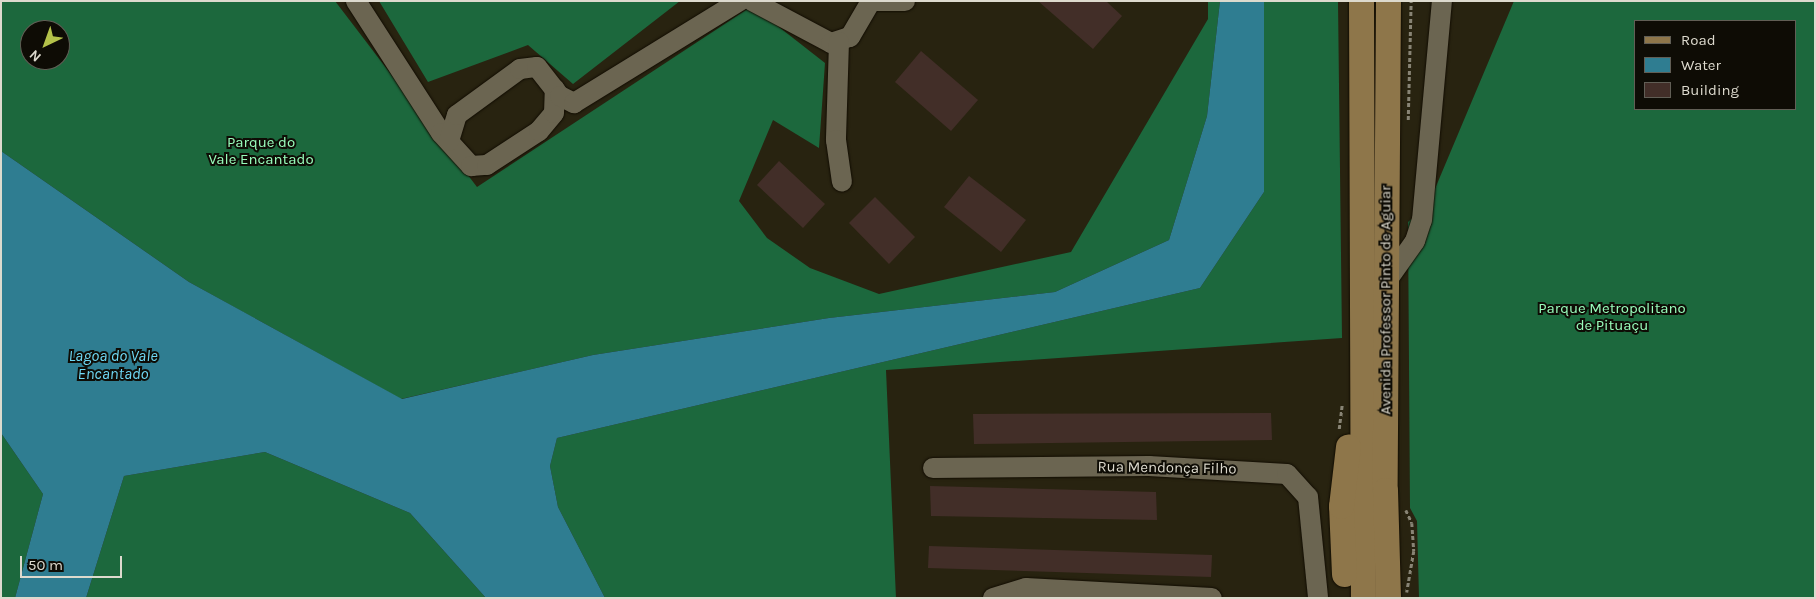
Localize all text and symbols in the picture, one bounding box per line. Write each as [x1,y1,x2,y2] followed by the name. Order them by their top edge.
[20,20,70,70] north arrow
[1634,20,1796,110] legend
[1681,31,1716,49] text: Road
[26,46,45,65] text: N
[1681,56,1721,74] text: Water
[1681,81,1739,99] text: Building
[208,133,314,168] park label: Parque do Vale Encantado
[1377,185,1395,415] street label: Avenida Professor Pinto de Aguiar
[1538,299,1686,334] park label: Parque Metropolitano de Pituaçu
[68,346,158,384] water label: Lagoa do Vale Encantado
[1097,458,1237,478] street label: Rua Mendonça Filho
[22,546,125,578] scale bar
[28,556,63,574] text: 50 m

